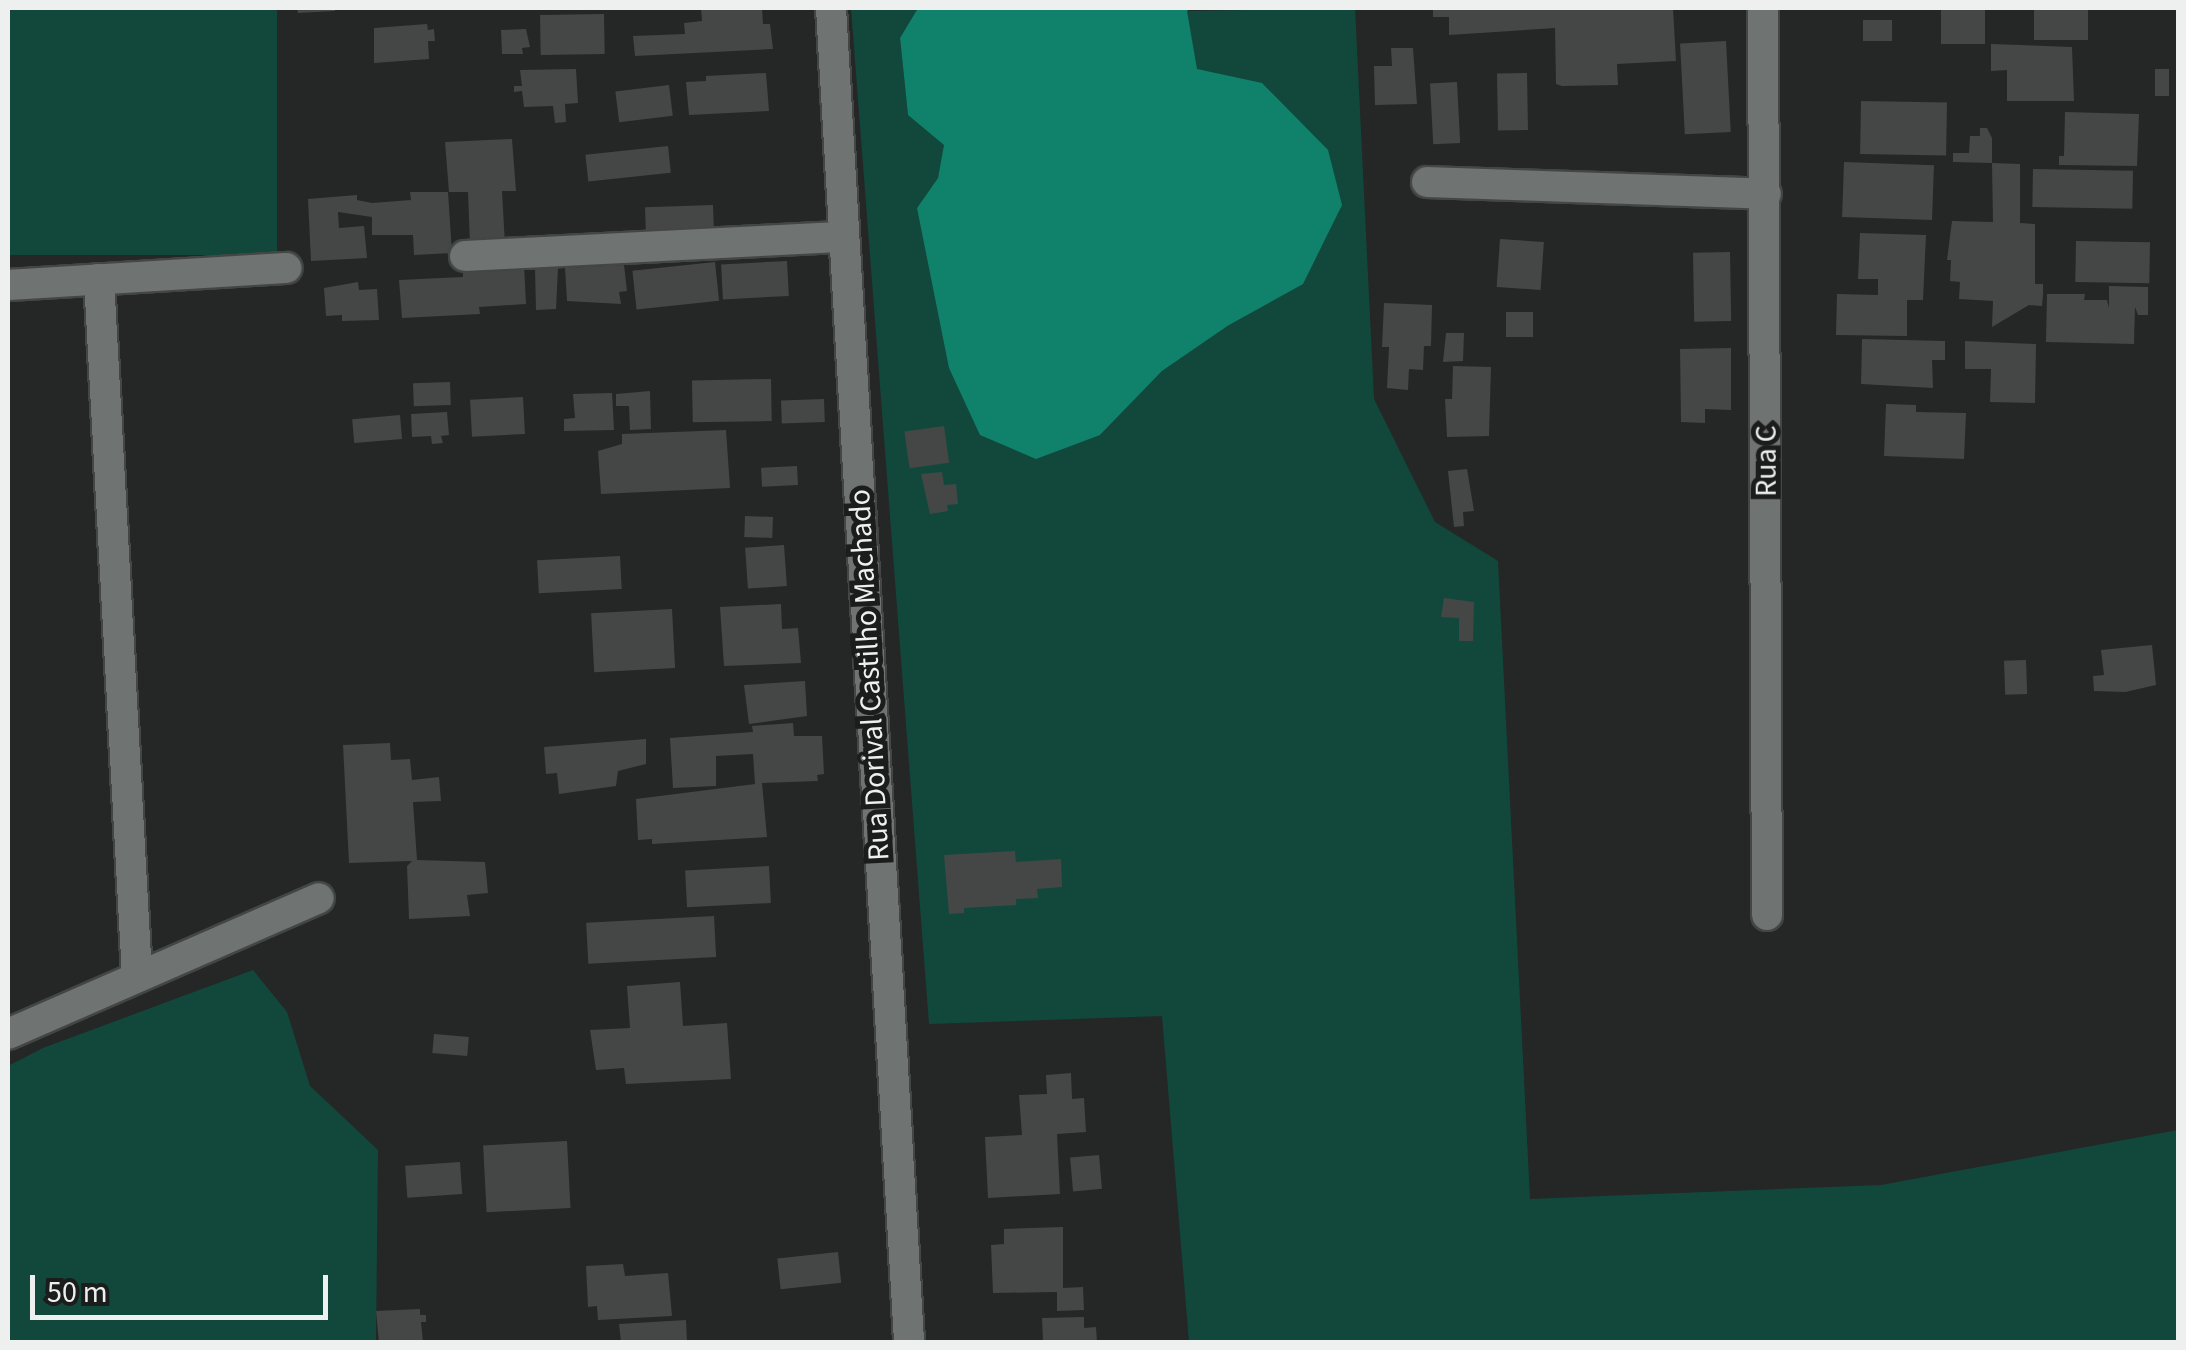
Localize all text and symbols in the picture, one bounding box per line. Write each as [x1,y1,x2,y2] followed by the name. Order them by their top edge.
[1749,425,1785,497] street label: Rua C
[842,488,898,862] street label: Rua Dorival Castilho Machado
[35,1255,332,1317] scale bar
[47,1271,108,1314] text: 50 m

